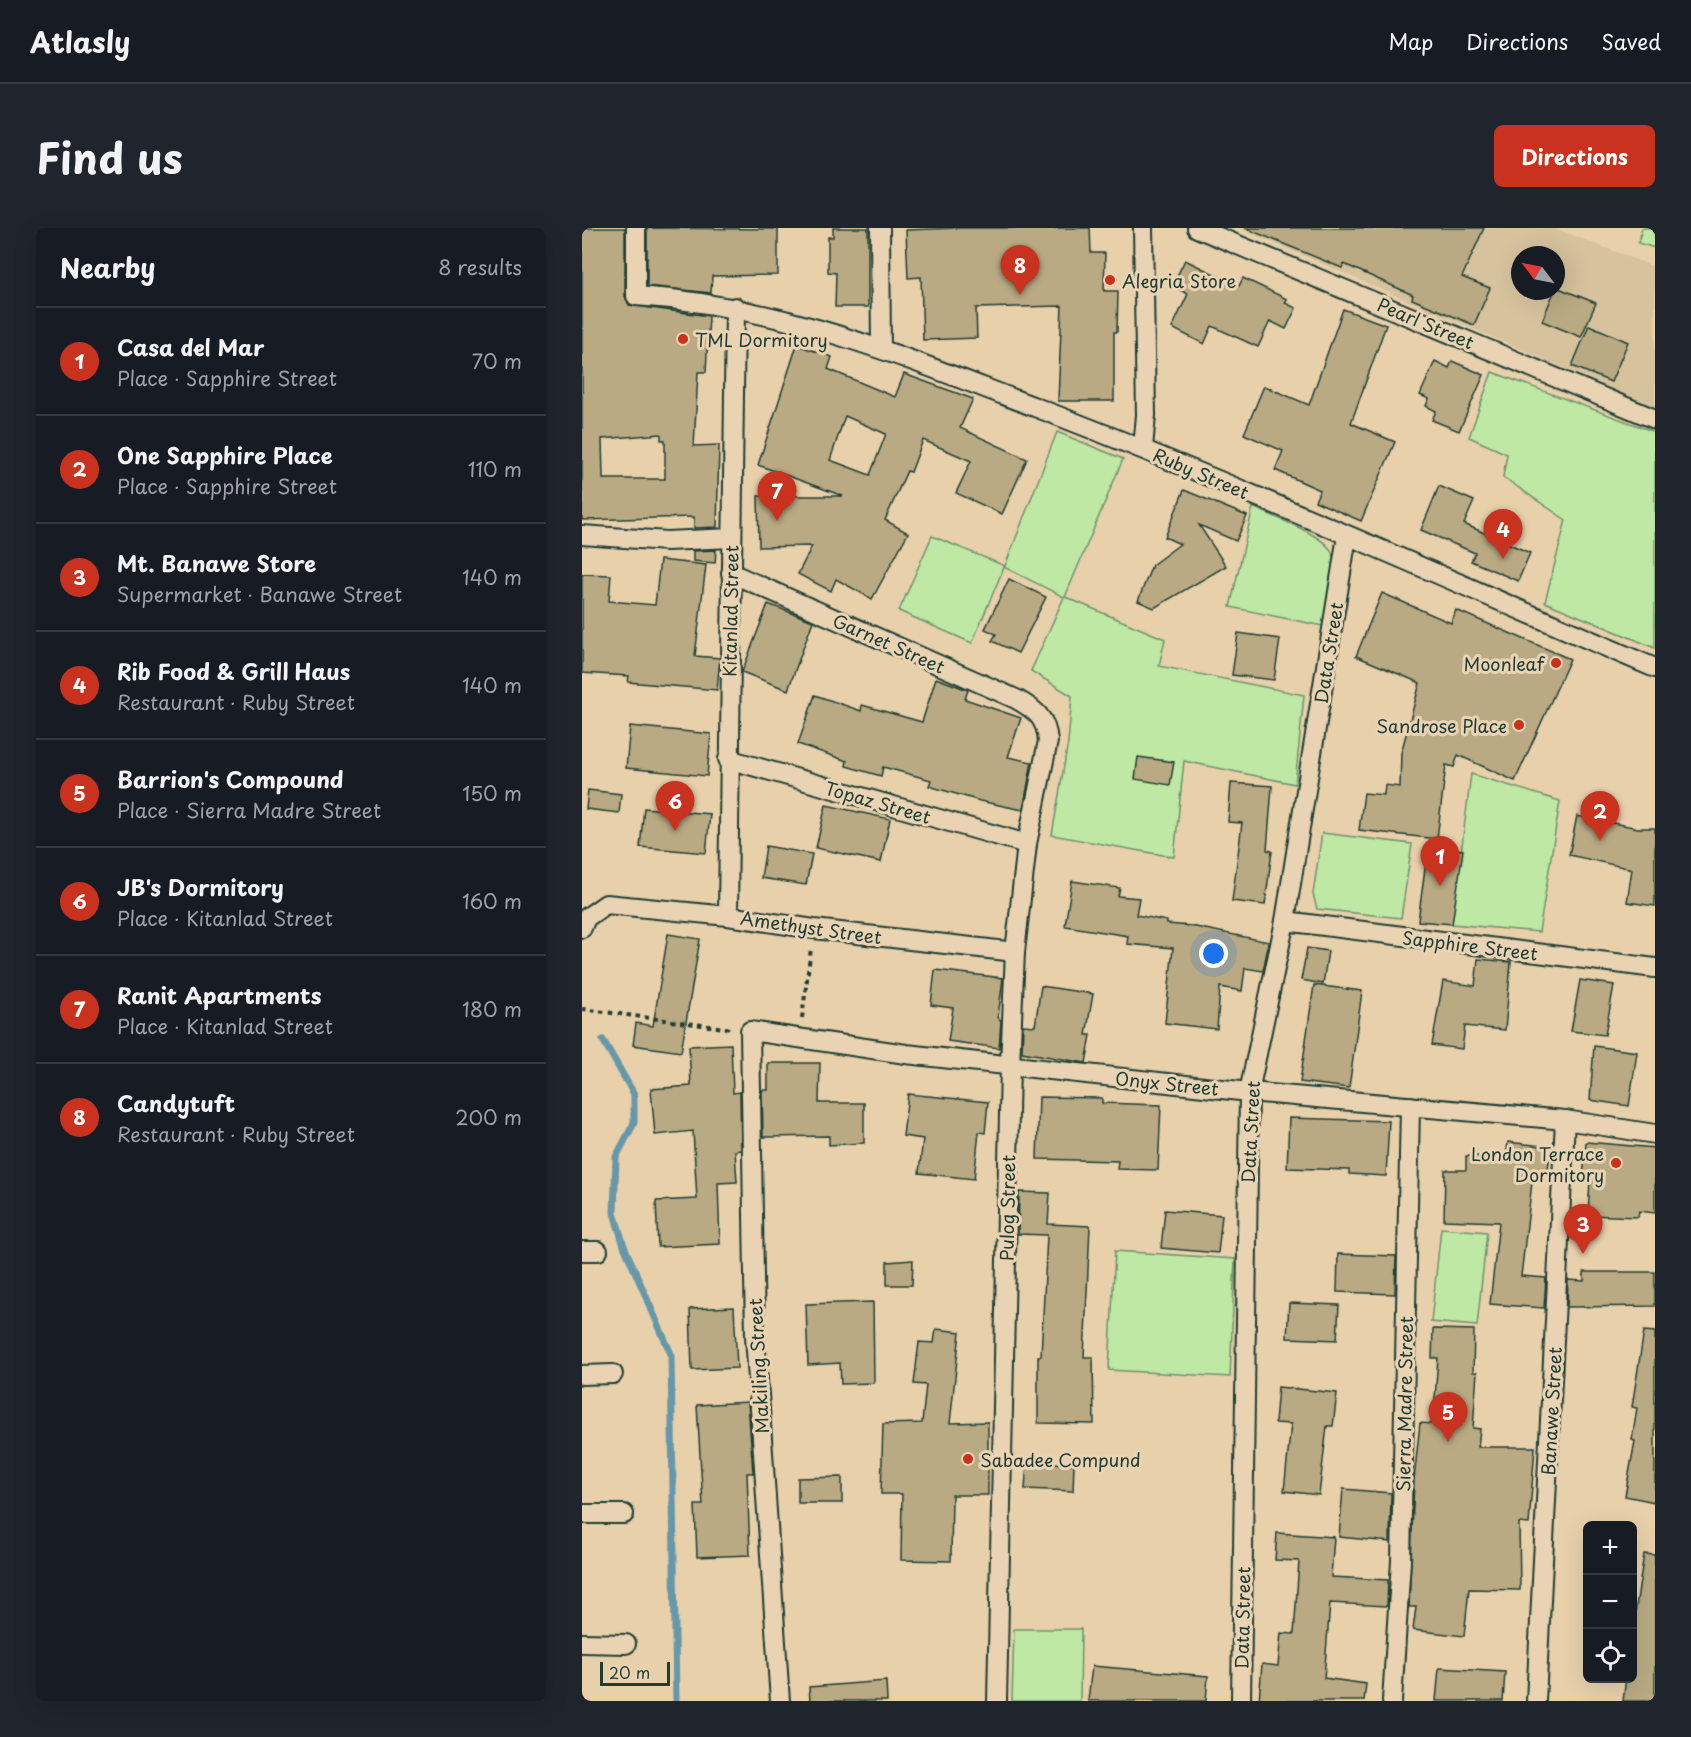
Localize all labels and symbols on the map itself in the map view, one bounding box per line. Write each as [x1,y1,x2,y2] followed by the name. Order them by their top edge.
[1000,245,1040,295] pin: 8
[1511,246,1565,300] north arrow
[1122,267,1236,294] place label: Alegria Store
[1103,273,1117,287] marker: Alegria Store
[1374,291,1478,355] street label: Pearl Street
[695,326,828,353] place label: TML Dormitory
[676,332,690,346] marker: TML Dormitory
[1149,441,1253,505] street label: Ruby Street
[758,472,796,521] pin: 7
[1484,510,1522,559] pin: 4
[715,545,745,677] street label: Kitanlad Street
[1307,600,1349,706] street label: Data Street
[829,606,949,680] street label: Garnet Street
[1463,650,1546,677] place label: Moonleaf
[1549,656,1563,670] marker: Moonleaf
[1376,712,1507,739] place label: Sandrose Place
[1512,718,1526,732] marker: Sandrose Place
[822,774,934,830] street label: Topaz Street
[656,782,694,831] pin: 6
[1580,792,1620,841] pin: 2
[1420,836,1460,886] pin: 1
[739,904,883,950] street label: Amethyst Street
[1401,923,1539,967] street label: Sapphire Street
[1199,939,1228,968] your location
[1114,1064,1220,1102] street label: Onyx Street
[1234,1080,1266,1184] street label: Data Street
[1471,1140,1604,1188] place label: London Terrace Dormitory
[993,1155,1021,1261] street label: Pulog Street
[1609,1156,1623,1170] marker: London Terrace Dormitory
[1564,1204,1602,1254] pin: 3
[741,1298,775,1434] street label: Makiling Street
[1389,1316,1419,1492] street label: Sierra Madre Street
[1534,1346,1568,1476] street label: Banawe Street
[1428,1392,1468,1442] pin: 5
[980,1446,1141,1473] place label: Sabadee Compund
[961,1452,975,1466] marker: Sabadee Compund
[1228,1566,1256,1670] street label: Data Street
[600,1659,670,1686] scale bar

